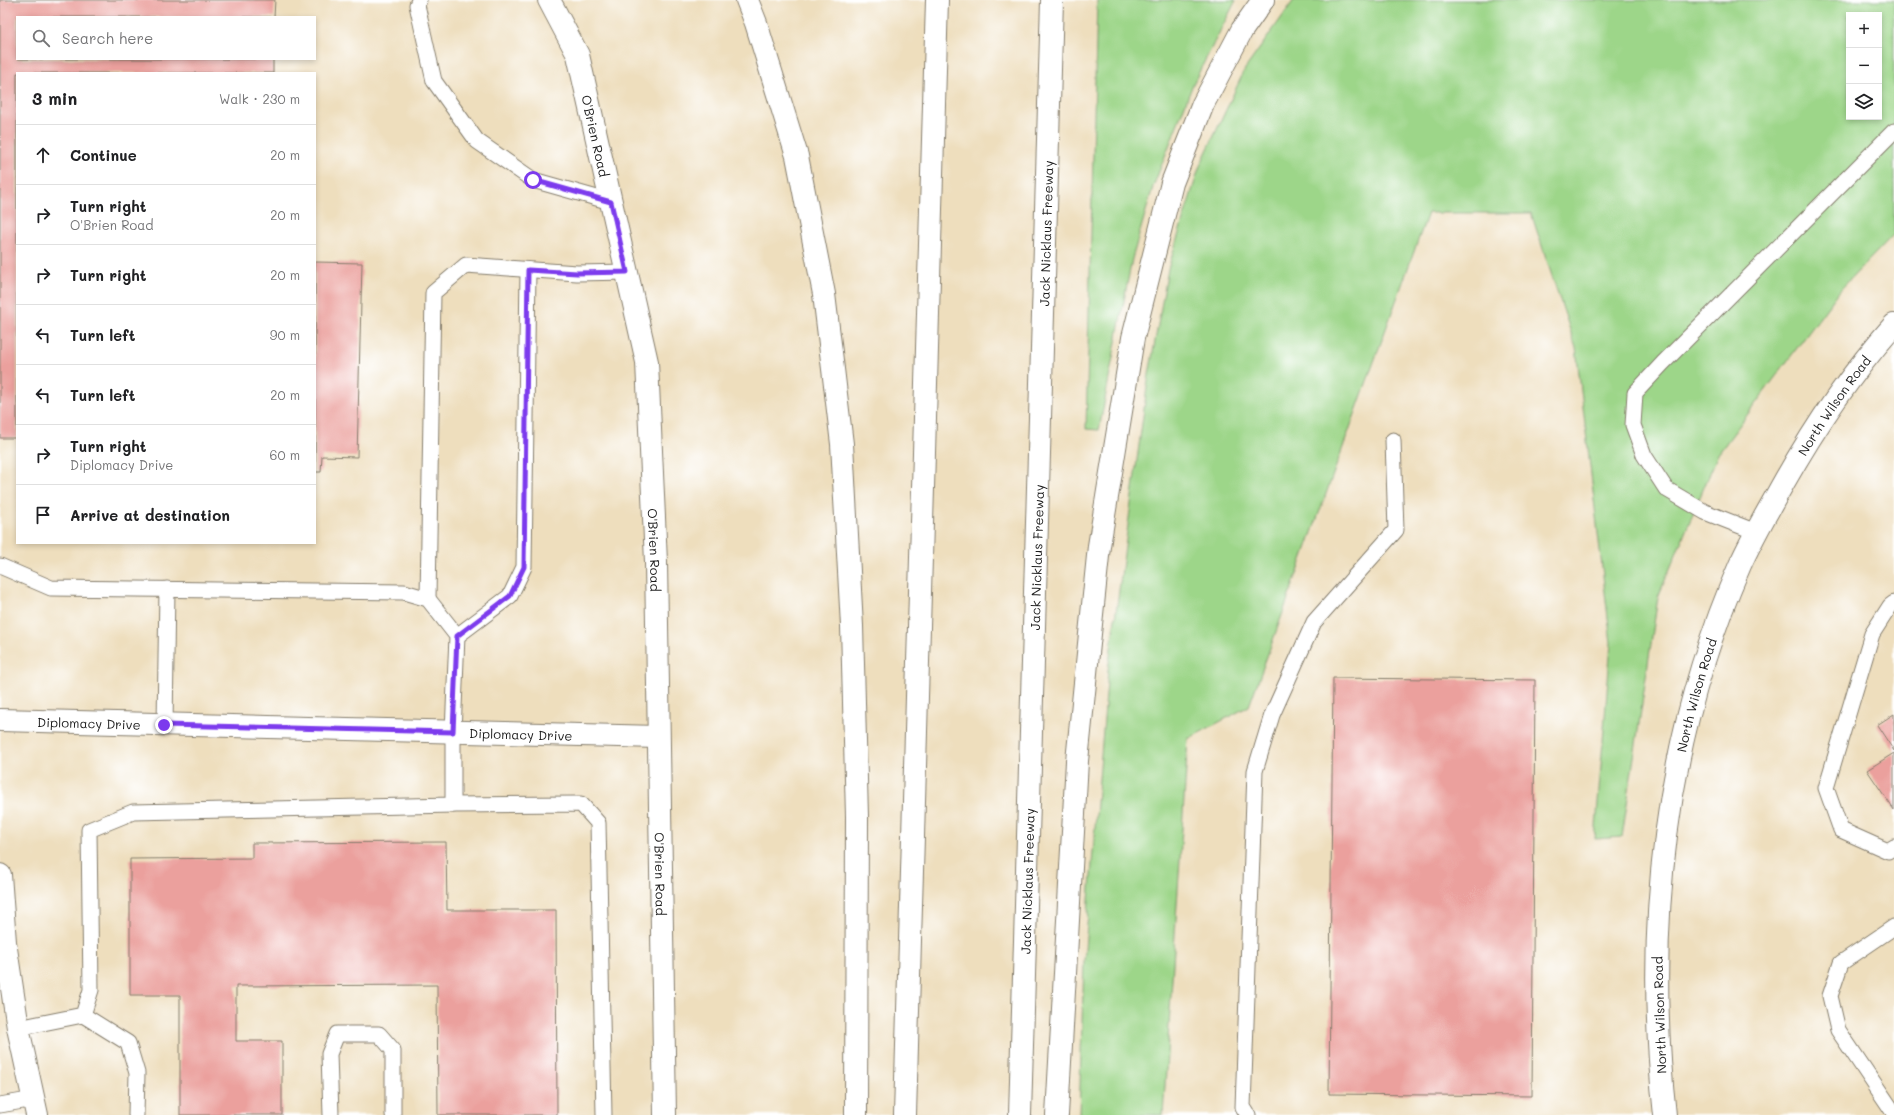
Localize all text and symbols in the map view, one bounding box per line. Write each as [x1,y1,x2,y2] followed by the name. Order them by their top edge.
[1846,12,1882,120] map controls
[1846,12,1882,48] button: +
[16,16,316,60] search box
[30,27,52,49] icon: search
[62,28,153,48] text: Search here
[1846,48,1882,84] button: −
[1846,84,1882,120] button: layers
[32,87,77,109] text: 3 min
[219,90,300,107] text: Walk · 230 m
[579,93,614,178] street label: O'Brien Road
[32,144,54,166] icon: ahead
[70,145,137,165] text: Continue
[270,146,300,163] text: 20 m
[1035,160,1056,307] street label: Jack Nicklaus Freeway
[524,171,542,189] route start
[70,196,147,216] text: Turn right
[32,204,54,226] icon: right
[270,206,300,223] text: 20 m
[70,216,154,233] text: O'Brien Road
[32,264,54,286] icon: right
[70,265,147,285] text: Turn right
[270,266,300,283] text: 20 m
[32,324,54,346] icon: left
[70,325,135,345] text: Turn left
[270,326,300,343] text: 90 m
[1793,352,1874,458] street label: North Wilson Road
[32,384,54,406] icon: left
[70,385,135,405] text: Turn left
[270,386,300,403] text: 20 m
[70,436,147,456] text: Turn right
[32,444,54,466] icon: right
[270,446,300,463] text: 60 m
[70,456,173,473] text: Diplomacy Drive
[1025,484,1047,630] street label: Jack Nicklaus Freeway
[32,504,54,526] icon: arrive
[70,505,230,525] text: Arrive at destination
[645,508,665,592] street label: O'Brien Road
[1672,636,1719,753] street label: North Wilson Road
[37,712,141,732] street label: Diplomacy Drive
[155,716,173,734] route end
[469,724,573,743] street label: Diplomacy Drive
[1016,808,1037,954] street label: Jack Nicklaus Freeway
[652,832,670,916] street label: O'Brien Road
[1648,956,1670,1074] street label: North Wilson Road

